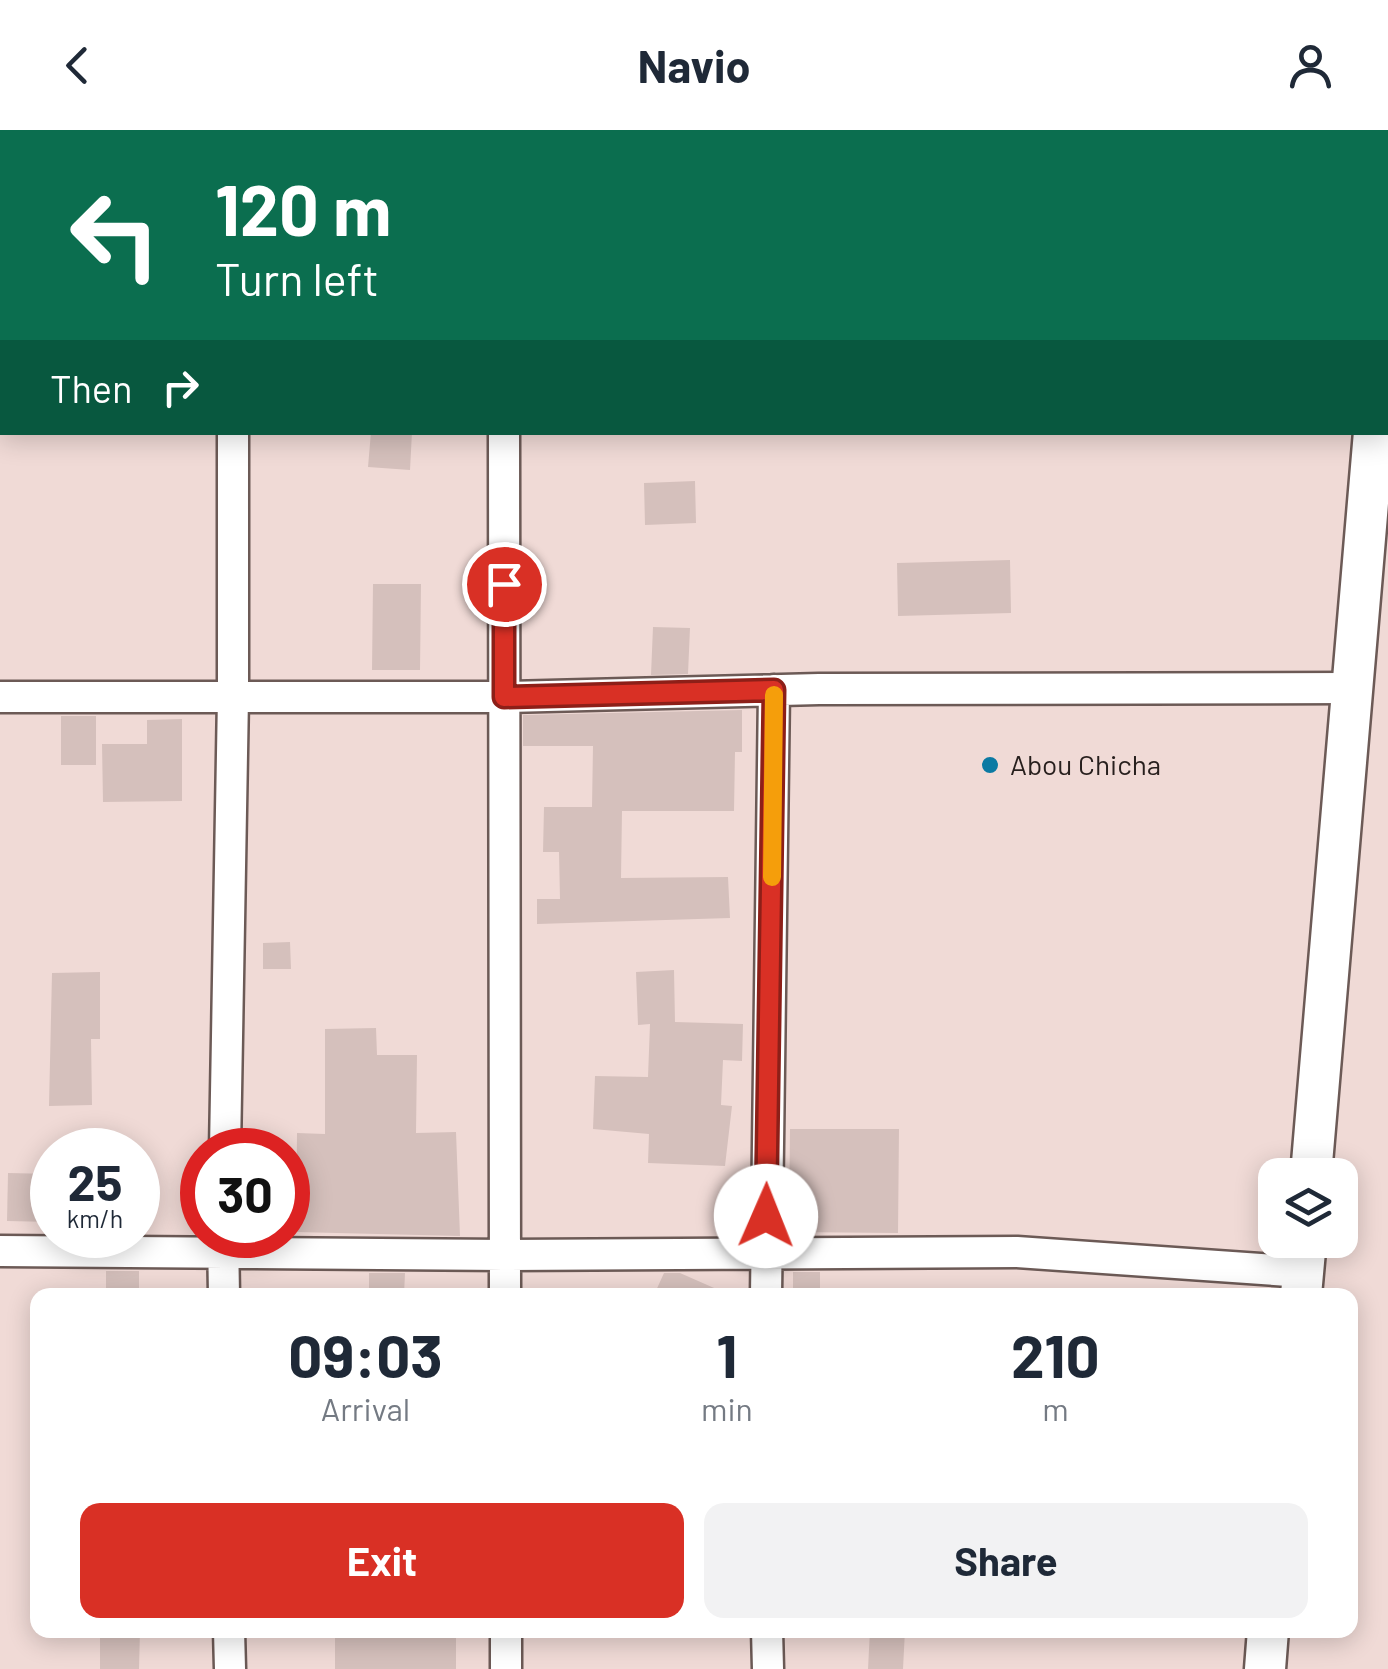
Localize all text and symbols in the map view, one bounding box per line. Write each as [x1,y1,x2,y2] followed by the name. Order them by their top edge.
[50,38,105,93] icon: back
[638,38,751,92] text: Navio
[1283,38,1338,93] icon: person
[215,166,391,250] text: 120 m
[50,170,180,300] icon: left
[215,251,379,305] text: Turn left
[153,360,208,415] icon: right
[50,365,133,411] text: Then
[462,542,547,627] pin
[477,557,532,612] icon: arrive
[1010,747,1161,781] place label: Abou Chicha
[979,754,1001,776] marker: Abou Chicha
[180,1128,310,1258] speed limit sign: 30
[68,1151,122,1211] text: 25
[1258,1158,1358,1258] map controls
[1258,1158,1358,1258] button: layers
[714,1164,818,1268] position arrow
[67,1203,123,1233] text: km/h
[288,1318,443,1390] text: 09:03
[716,1318,738,1390] text: 1
[1011,1318,1100,1390] text: 210
[321,1389,410,1427] text: Arrival
[701,1389,753,1427] text: min
[1042,1389,1069,1427] text: m
[80,1503,684,1618] button: Exit
[704,1503,1308,1618] button: Share

